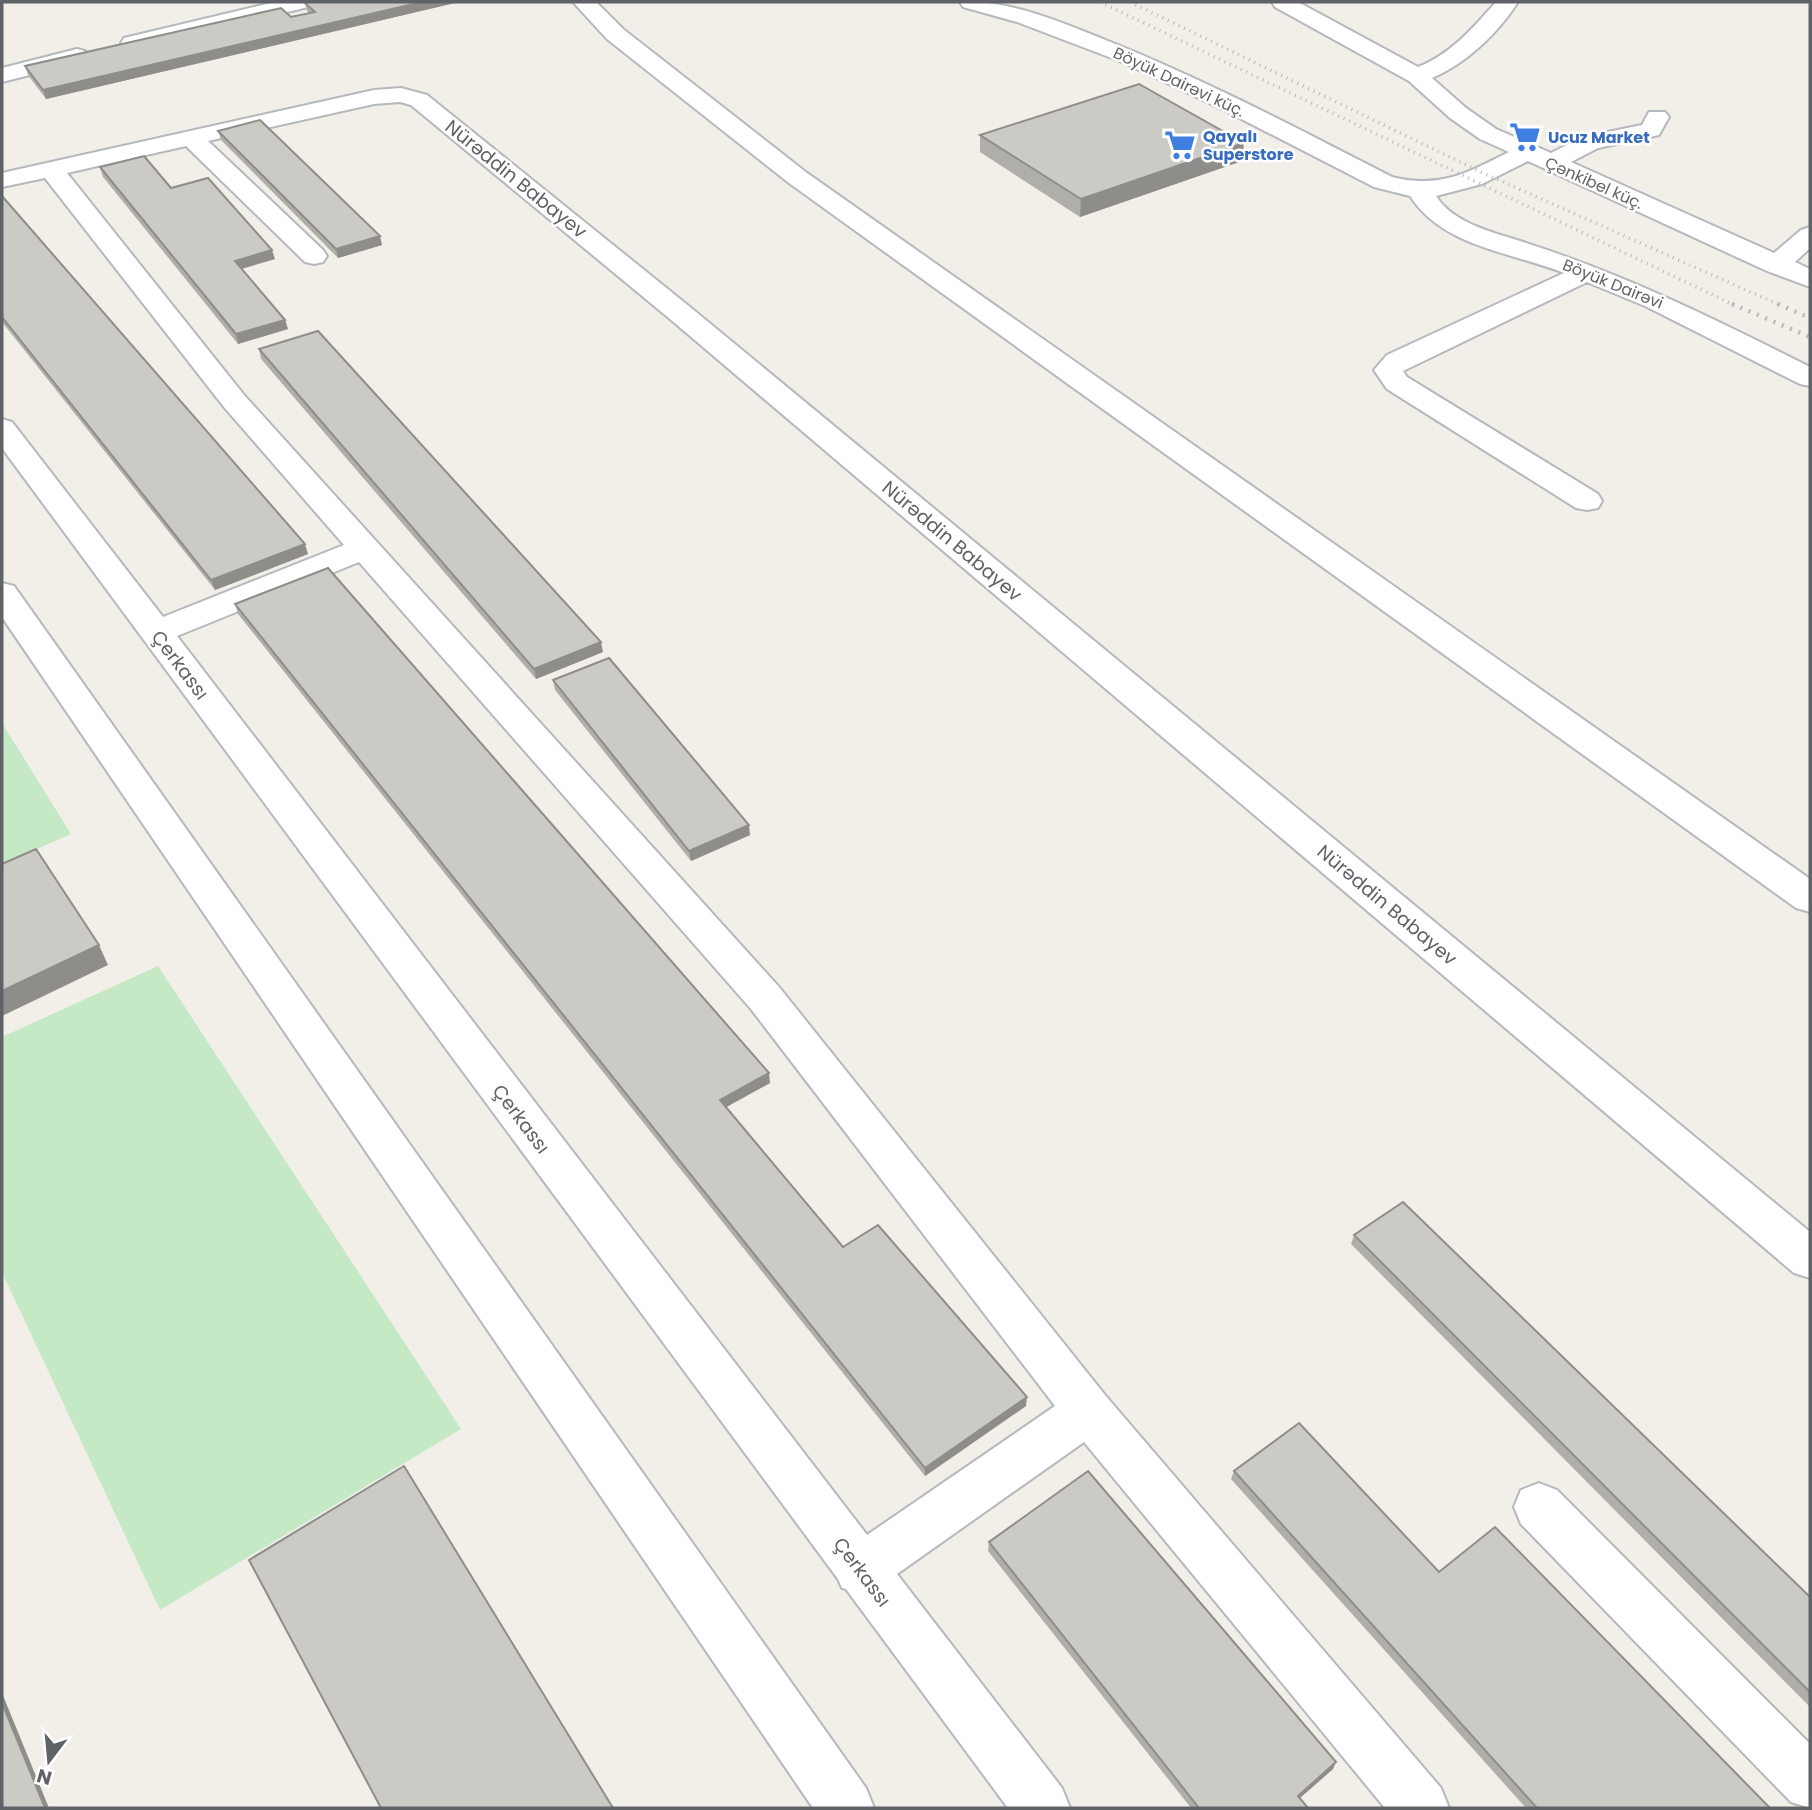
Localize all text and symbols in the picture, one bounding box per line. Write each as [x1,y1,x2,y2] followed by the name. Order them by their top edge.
[1110,41,1248,123] street label: Böyük Dairəvi küç.
[439,113,593,245] street label: Nürəddin Babayev
[1508,120,1542,154] supermarket icon: Ucuz Market
[1203,125,1294,166] place label: Qayalı Superstore
[1548,126,1650,149] place label: Ucuz Market
[1163,128,1197,162] supermarket icon: Qayalı Superstore
[1541,151,1647,215] street label: Çənkibel küç.
[1559,253,1667,315] street label: Böyük Dairəvi
[876,474,1028,608] street label: Nürəddin Babayev
[145,625,215,705] street label: Çerkassı
[1311,838,1463,972] street label: Nürəddin Babayev
[486,1079,556,1159] street label: Çerkassı
[827,1532,897,1612] street label: Çerkassı
[14,1726,84,1796] north arrow
[34,1762,55,1792] text: N

